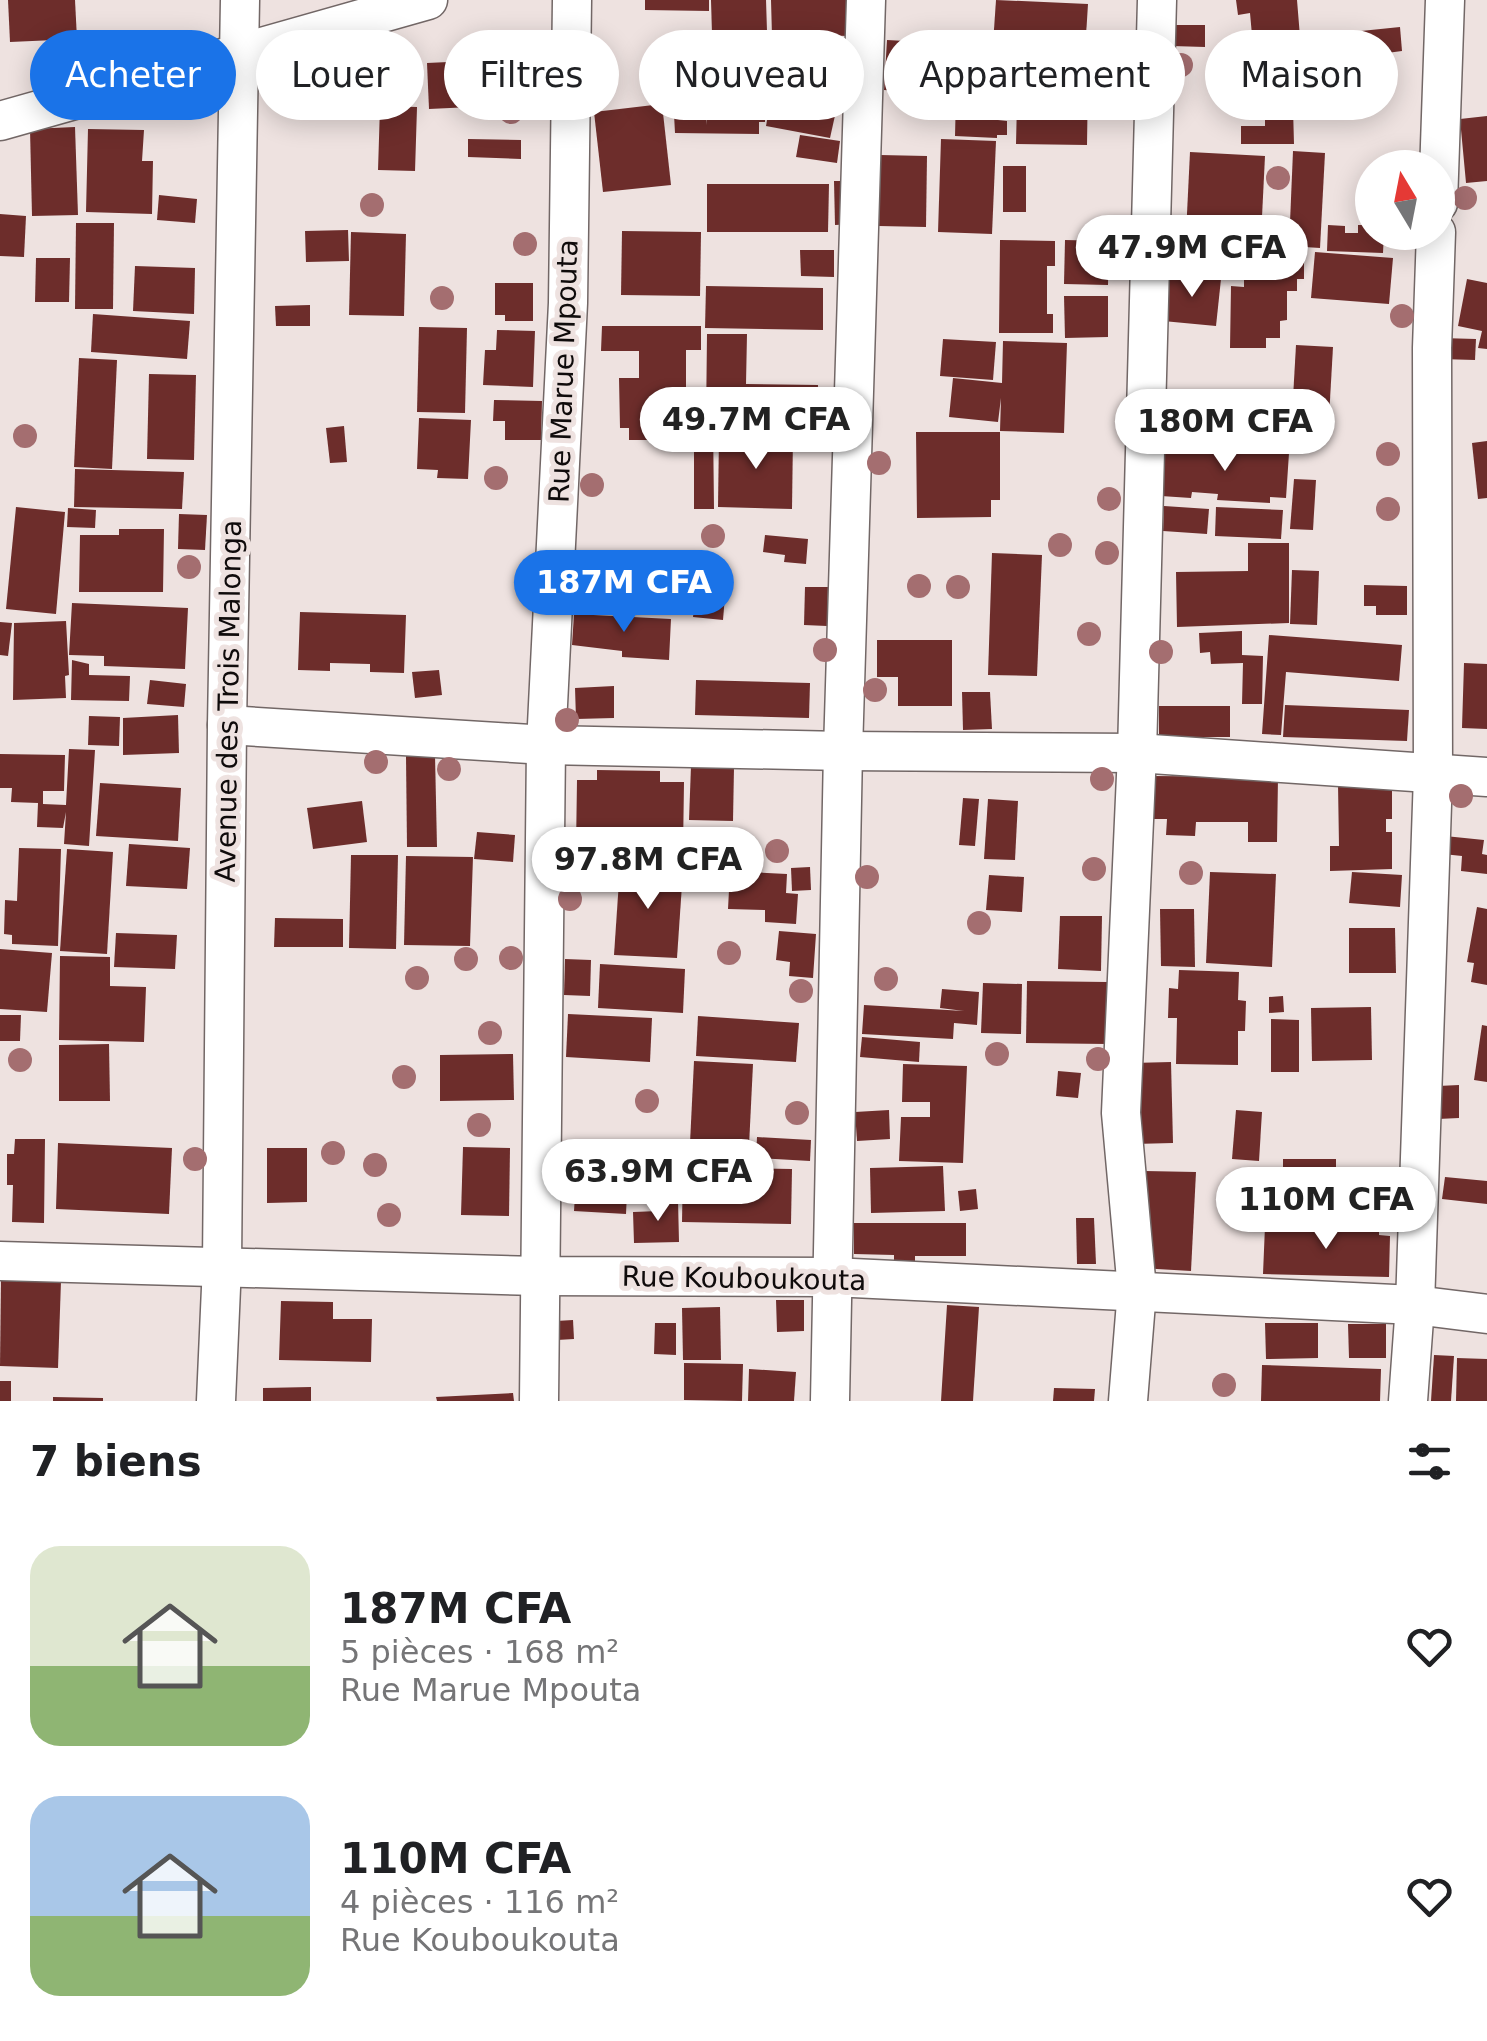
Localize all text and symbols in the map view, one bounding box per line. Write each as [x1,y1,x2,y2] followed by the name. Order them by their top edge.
[30,30,236,120] chip: Acheter
[256,30,424,120] chip: Louer
[444,30,619,120] chip: Filtres
[639,30,864,120] chip: Nouveau
[884,30,1185,120] chip: Appartement
[1205,30,1398,120] chip: Maison
[1355,150,1455,250] north arrow
[1355,150,1455,250] map controls
[1078,215,1306,300] pin: 47.9M CFA
[1098,228,1286,266] text: 47.9M CFA
[542,239,585,503] street label: Rue Marue Mpouta
[642,387,870,472] pin: 49.7M CFA
[1122,389,1328,474] pin: 180M CFA
[662,400,850,438] text: 49.7M CFA
[1137,402,1313,440] text: 180M CFA
[209,519,248,883] street label: Avenue des Trois Malonga
[521,550,727,635] pin: 187M CFA
[536,563,712,601] text: 187M CFA
[534,827,762,912] pin: 97.8M CFA
[554,840,742,878] text: 97.8M CFA
[544,1139,772,1224] pin: 63.9M CFA
[564,1152,752,1190] text: 63.9M CFA
[1223,1167,1429,1252] pin: 110M CFA
[1238,1180,1414,1218] text: 110M CFA
[621,1260,867,1297] street label: Rue Kouboukouta
[1402,1434,1457,1489] icon: filters
[30,1437,202,1486] text: 7 biens
[340,1584,571,1633] text: 187M CFA
[110,1586,230,1706] icon: home
[1402,1619,1457,1674] icon: heart
[340,1633,619,1671] text: 5 pièces · 168 m²
[340,1671,641,1709] text: Rue Marue Mpouta
[340,1834,571,1883] text: 110M CFA
[110,1836,230,1956] icon: home
[1402,1869,1457,1924] icon: heart
[340,1883,619,1921] text: 4 pièces · 116 m²
[340,1921,620,1959] text: Rue Kouboukouta

